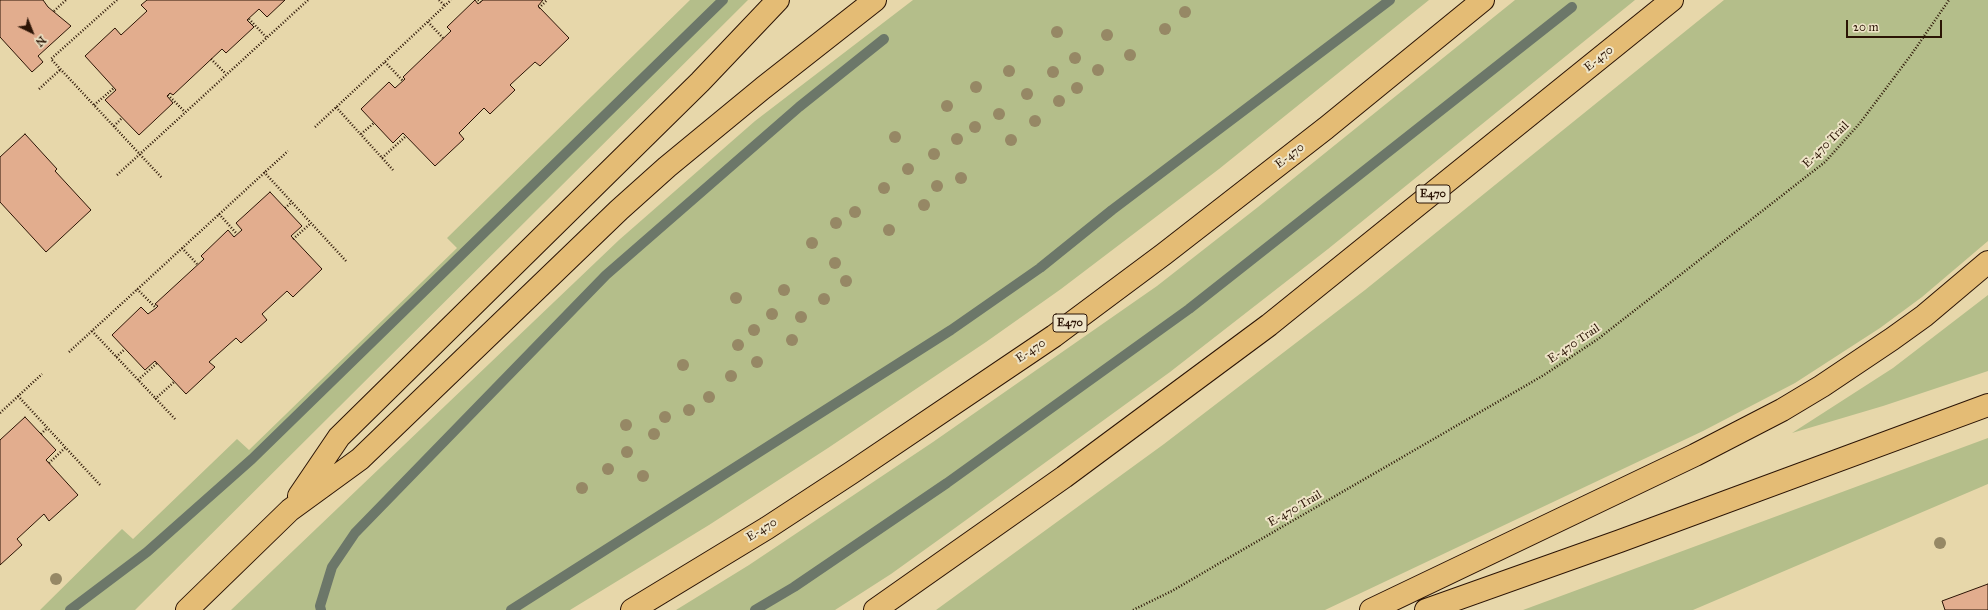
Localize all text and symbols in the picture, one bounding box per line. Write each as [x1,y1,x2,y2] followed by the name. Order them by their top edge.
[12,12,52,52] north arrow
[1848,12,1944,38] scale bar
[1853,20,1879,34] text: 20 m
[33,33,48,49] text: N
[1582,43,1616,75] street label: E-470
[1800,119,1852,171] street label: E-470 Trail
[1273,140,1307,172] street label: E-470
[1416,185,1450,203] road number: E470
[1053,314,1087,332] road number: E470
[1545,321,1603,367] street label: E-470 Trail
[1013,336,1049,366] street label: E-470
[1266,488,1324,530] street label: E-470 Trail
[744,515,780,545] street label: E-470

